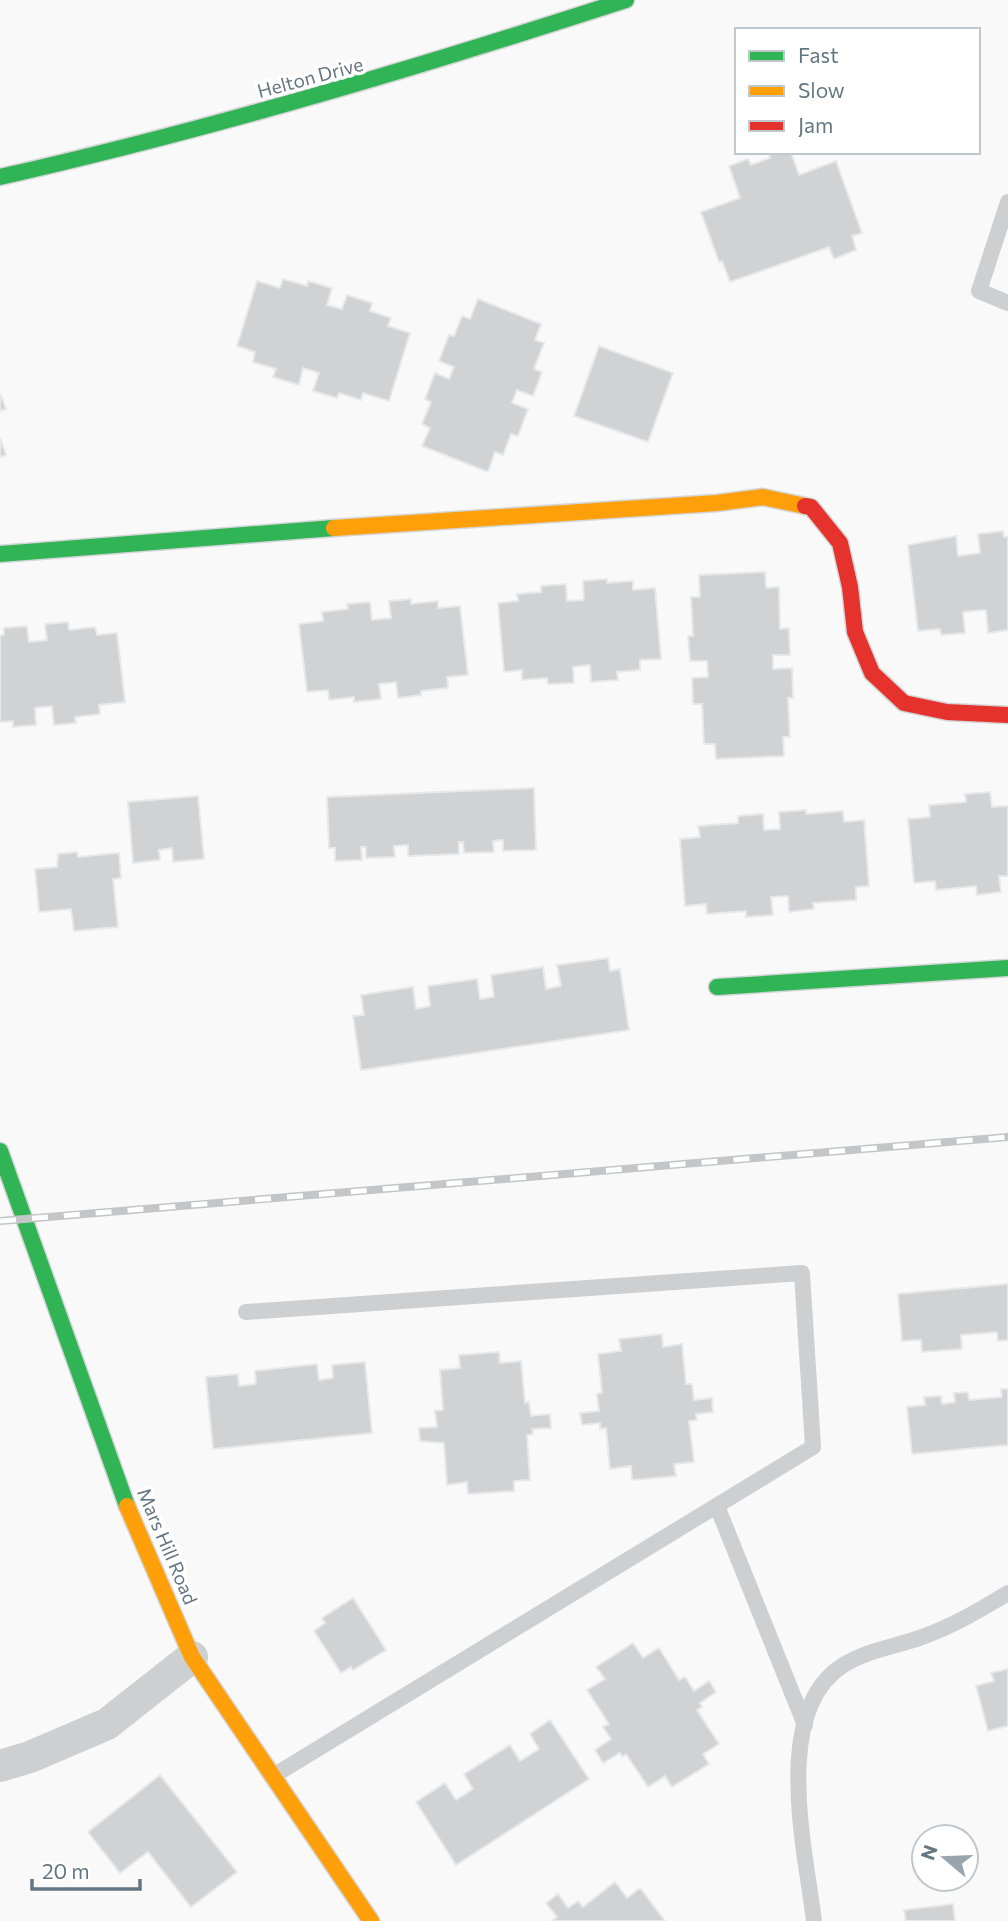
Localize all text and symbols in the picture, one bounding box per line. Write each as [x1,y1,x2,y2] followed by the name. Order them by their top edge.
[735,28,980,154] legend
[798,42,839,67] text: Fast
[255,52,365,102] street label: Helton Drive
[798,77,845,102] text: Slow
[798,112,833,137] text: Jam
[133,1484,203,1608] street label: Mars Hill Road
[910,1823,980,1893] north arrow
[915,1842,942,1863] text: N
[32,1848,140,1892] scale bar
[42,1858,90,1883] text: 20 m

